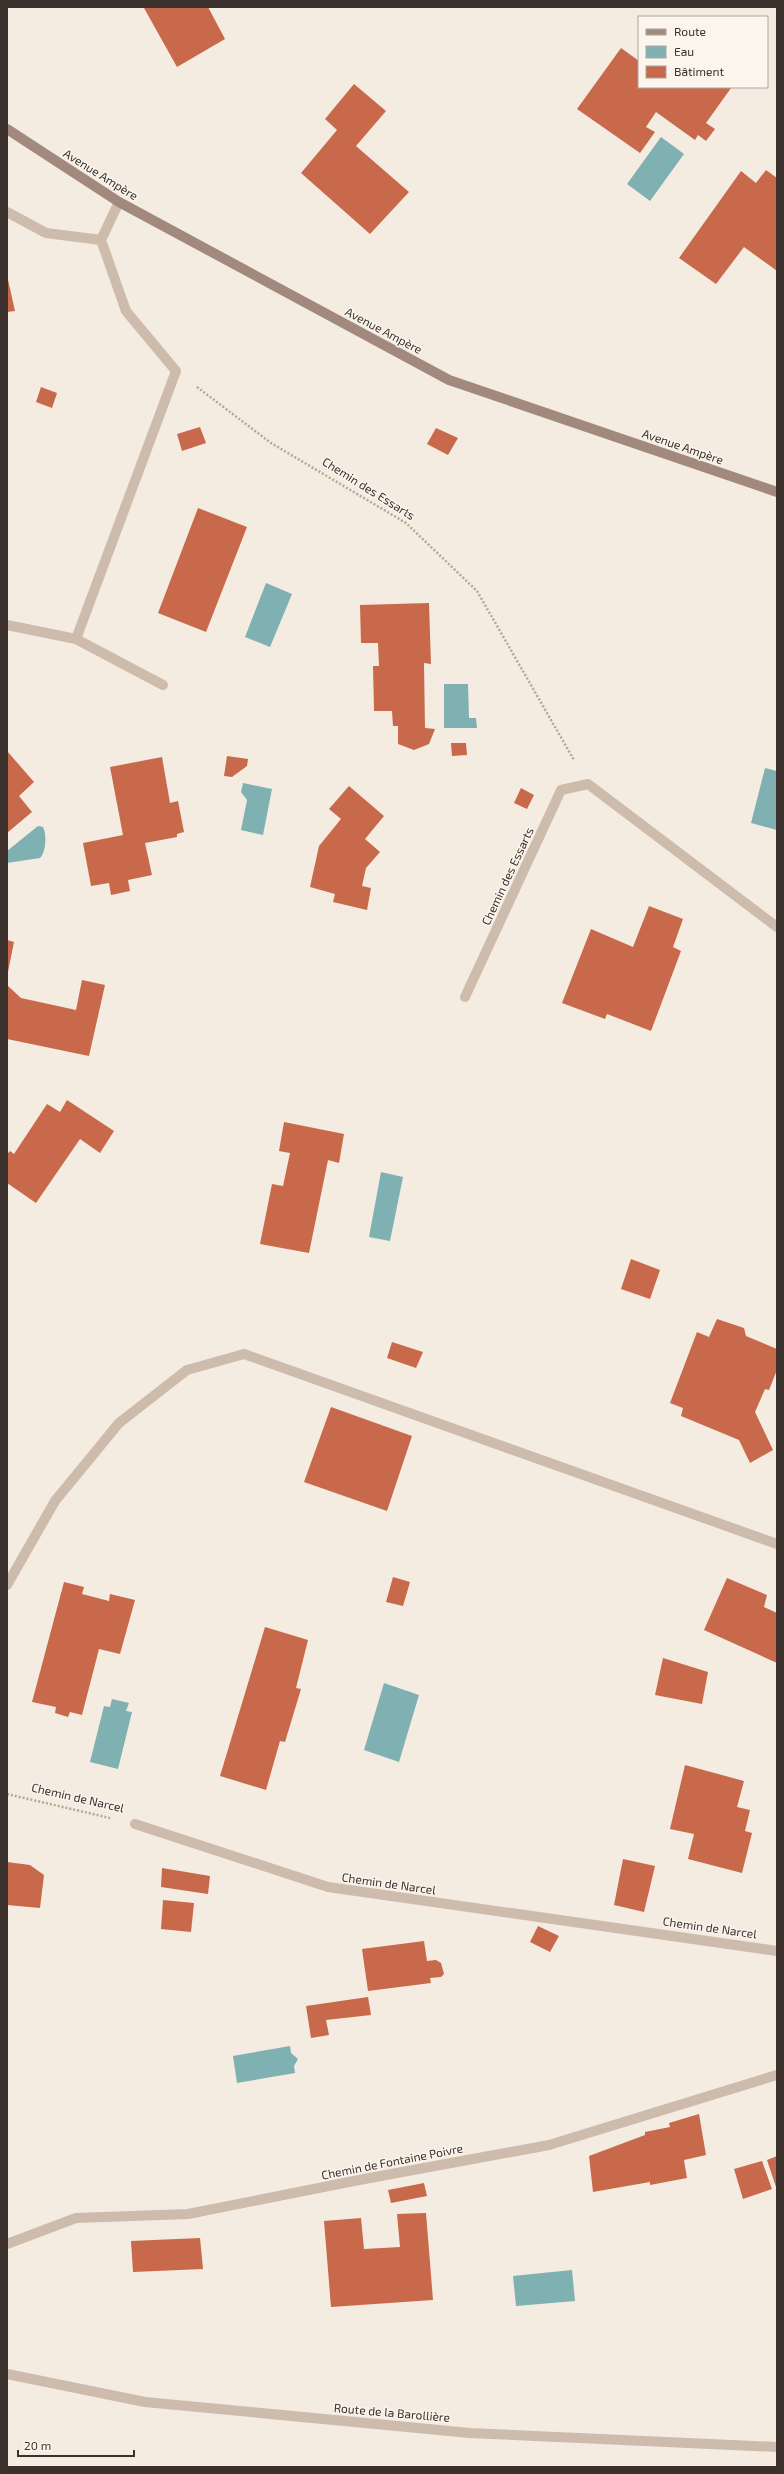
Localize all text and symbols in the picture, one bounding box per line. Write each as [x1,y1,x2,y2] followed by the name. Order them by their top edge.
[638,16,768,88] legend
[674,24,706,38] text: Route
[674,44,694,58] text: Eau
[674,64,725,78] text: Bâtiment
[61,146,141,202] street label: Avenue Ampère
[343,304,425,356] street label: Avenue Ampère
[640,426,726,466] street label: Avenue Ampère
[320,454,418,522] street label: Chemin des Essarts
[478,825,536,927] street label: Chemin des Essarts
[30,1780,126,1815] street label: Chemin de Narcel
[341,1869,437,1897] street label: Chemin de Narcel
[662,1913,758,1941] street label: Chemin de Narcel
[320,2140,464,2182] street label: Chemin de Fontaine Poivre
[333,2400,451,2424] street label: Route de la Barollière
[18,2432,134,2458] scale bar
[24,2438,51,2452] text: 20 m

